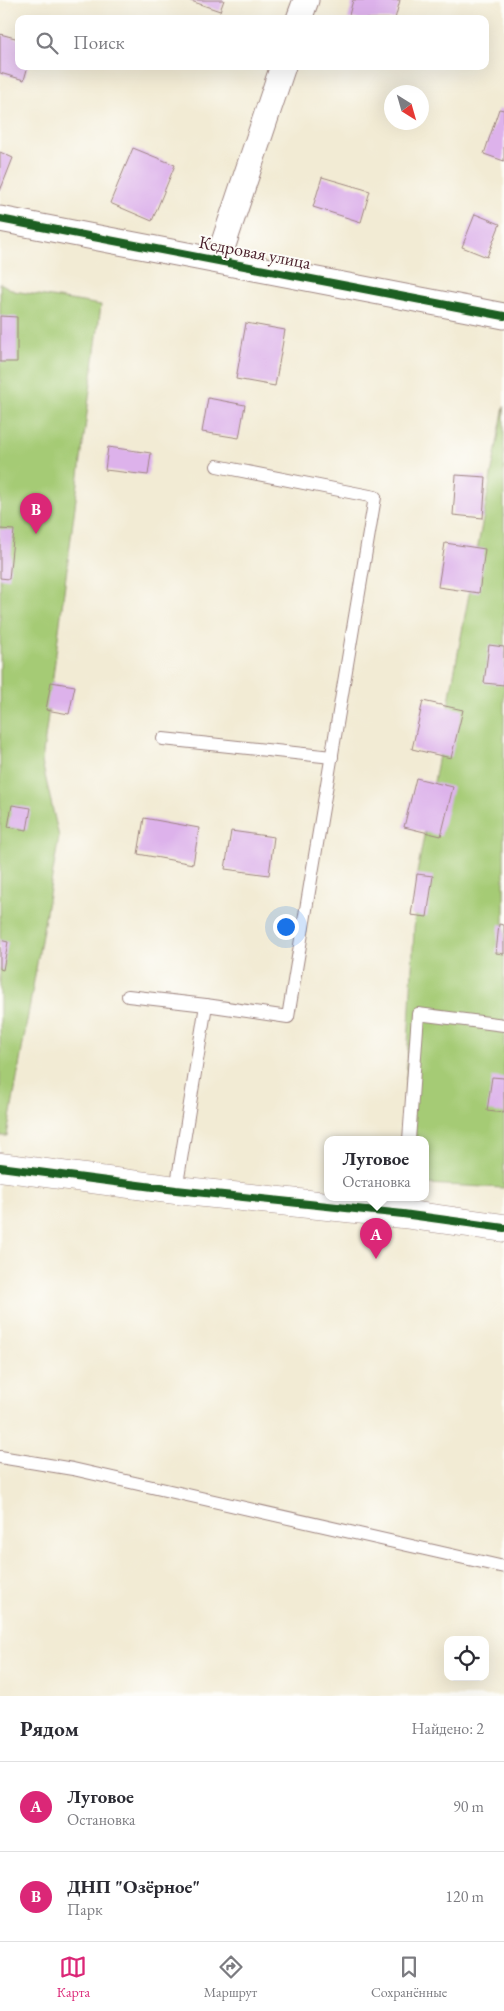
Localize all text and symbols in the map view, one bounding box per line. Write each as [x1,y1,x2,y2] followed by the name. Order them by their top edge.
[15,15,489,70] search box
[33,29,61,57] icon: search
[73,30,125,55] text: Поиск
[384,85,429,130] north arrow
[197,230,314,274] street label: Кедровая улица
[20,493,52,534] pin: B
[273,914,299,940] your location
[324,1136,429,1201] popup
[342,1146,409,1171] text: Луговое
[342,1171,411,1192] text: Остановка
[360,1218,392,1259] pin: A
[444,1636,489,1681] map controls
[444,1636,489,1681] button: locate
[20,1715,79,1742] text: Рядом
[412,1718,484,1739] text: Найдено: 2
[67,1784,134,1809] text: Луговое
[30,1796,42,1817] text: A
[453,1796,484,1817] text: 90 m
[67,1809,136,1830] text: Остановка
[67,1874,200,1899] text: ДНП "Озёрное"
[31,1886,41,1907] text: B
[445,1886,484,1907] text: 120 m
[67,1899,103,1920] text: Парк
[57,1953,90,2001] tab: Карта
[204,1953,257,2001] tab: Маршрут
[371,1953,447,2001] tab: Сохранённые

